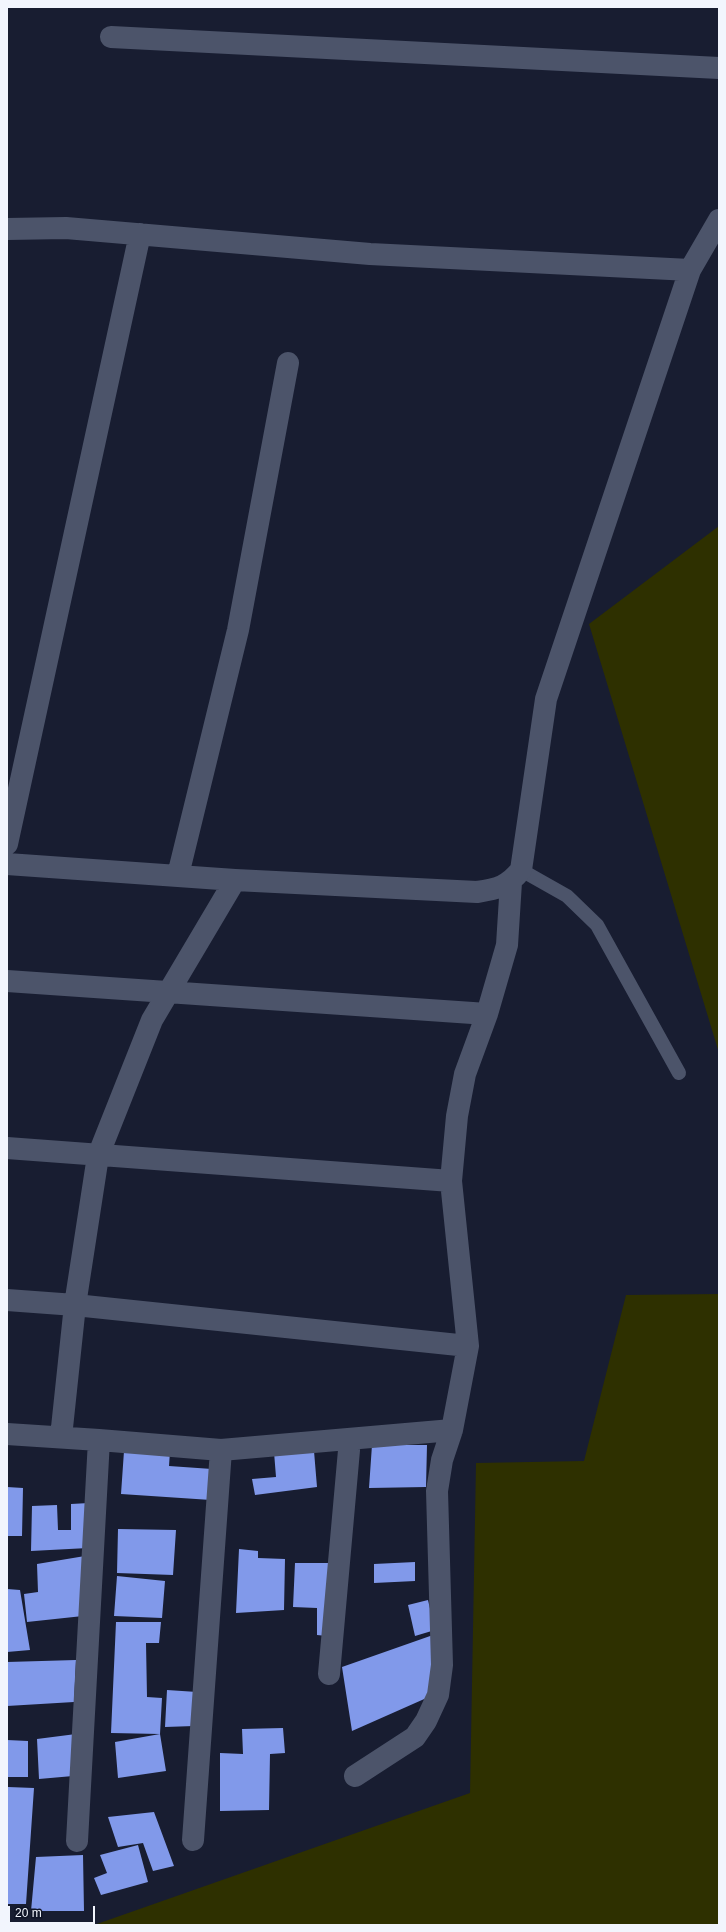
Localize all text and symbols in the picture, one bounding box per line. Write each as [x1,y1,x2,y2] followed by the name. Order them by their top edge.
[10,1898,97,1924] scale bar
[15,1906,42,1920] text: 20 m

